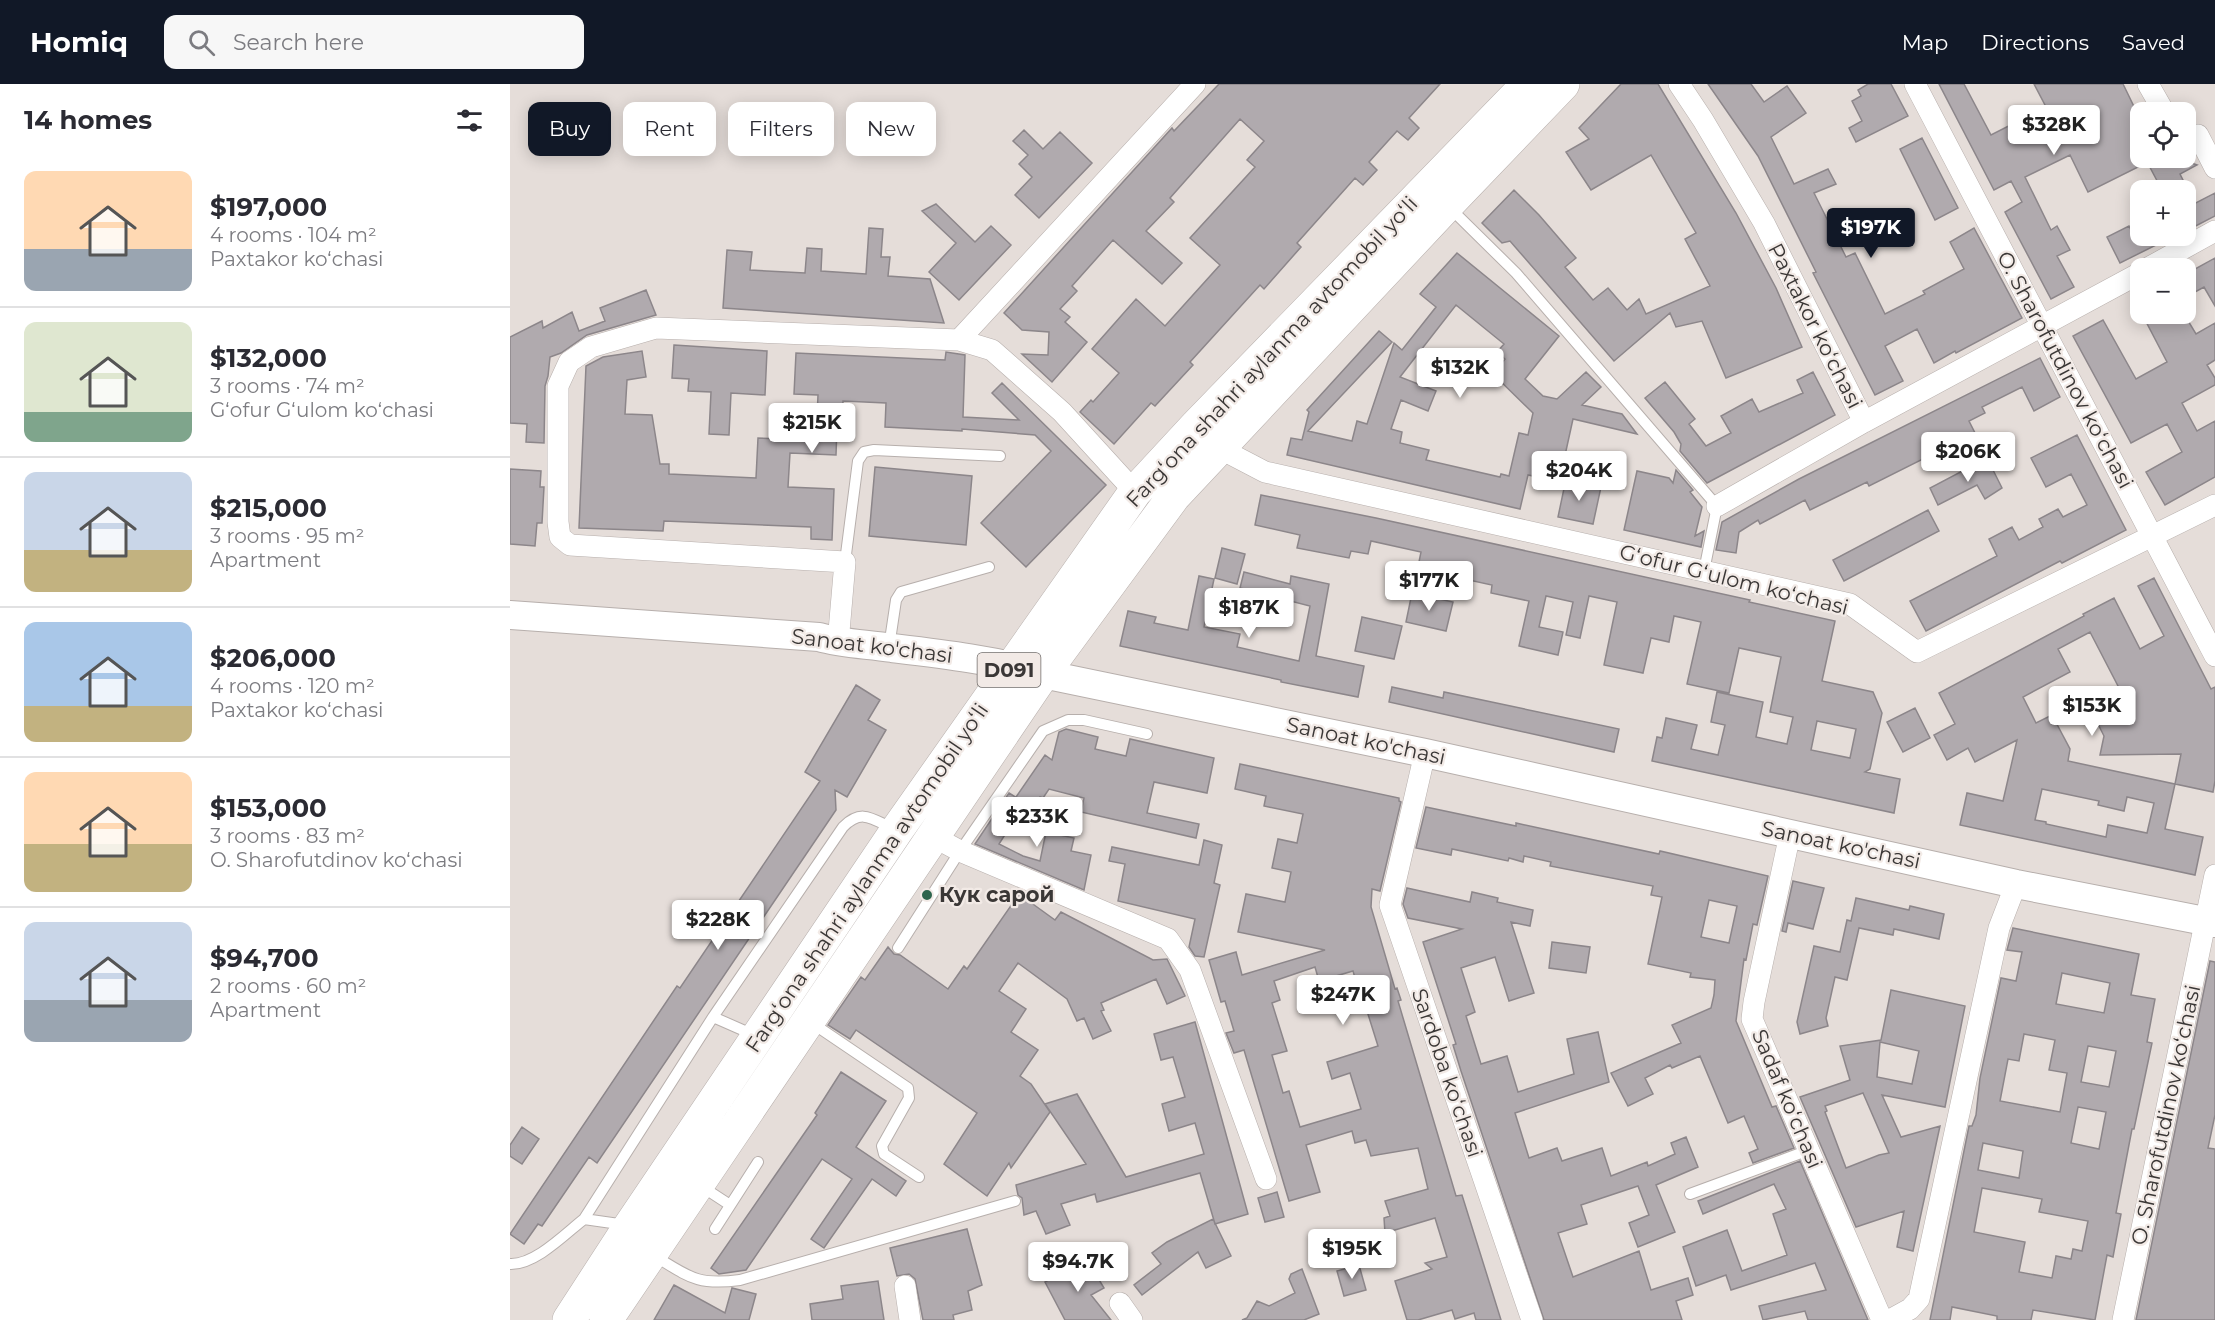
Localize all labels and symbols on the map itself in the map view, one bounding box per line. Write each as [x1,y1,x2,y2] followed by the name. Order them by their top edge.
[2012,105,2096,156] pin: $328K
[1121,191,1423,512] street label: Fargʻona shahri aylanma avtomobil yoʻli
[1829,208,1913,259] pin: $197K
[1763,239,1868,413] street label: Paxtakor koʻchasi
[1992,247,2139,493] street label: O. Sharofutdinov koʻchasi
[1418,348,1502,399] pin: $132K
[770,403,854,454] pin: $215K
[1926,432,2010,483] pin: $206K
[1537,451,1621,502] pin: $204K
[1617,539,1851,620] street label: Gʻofur Gʻulom koʻchasi
[1387,561,1471,612] pin: $177K
[1207,588,1291,639] pin: $187K
[790,623,954,668] street label: Sanoat ko'chasi
[978,653,1040,687] road number: D091
[2050,686,2134,737] pin: $153K
[740,698,993,1057] street label: Fargʻona shahri aylanma avtomobil yoʻli
[1284,711,1448,770] street label: Sanoat ko'chasi
[995,797,1079,848] pin: $233K
[1759,815,1923,874] street label: Sanoat ko'chasi
[939,882,1054,907] place label: Кук сарой
[920,888,934,902] marker: Кук сарой
[676,900,760,951] pin: $228K
[1301,975,1385,1026] pin: $247K
[2126,983,2205,1247] street label: O. Sharofutdinov koʻchasi
[1407,985,1488,1161] street label: Sardoba koʻchasi
[1747,1026,1828,1172] street label: Sadaf koʻchasi
[1310,1229,1394,1280] pin: $195K
[1029,1242,1127,1293] pin: $94.7K

